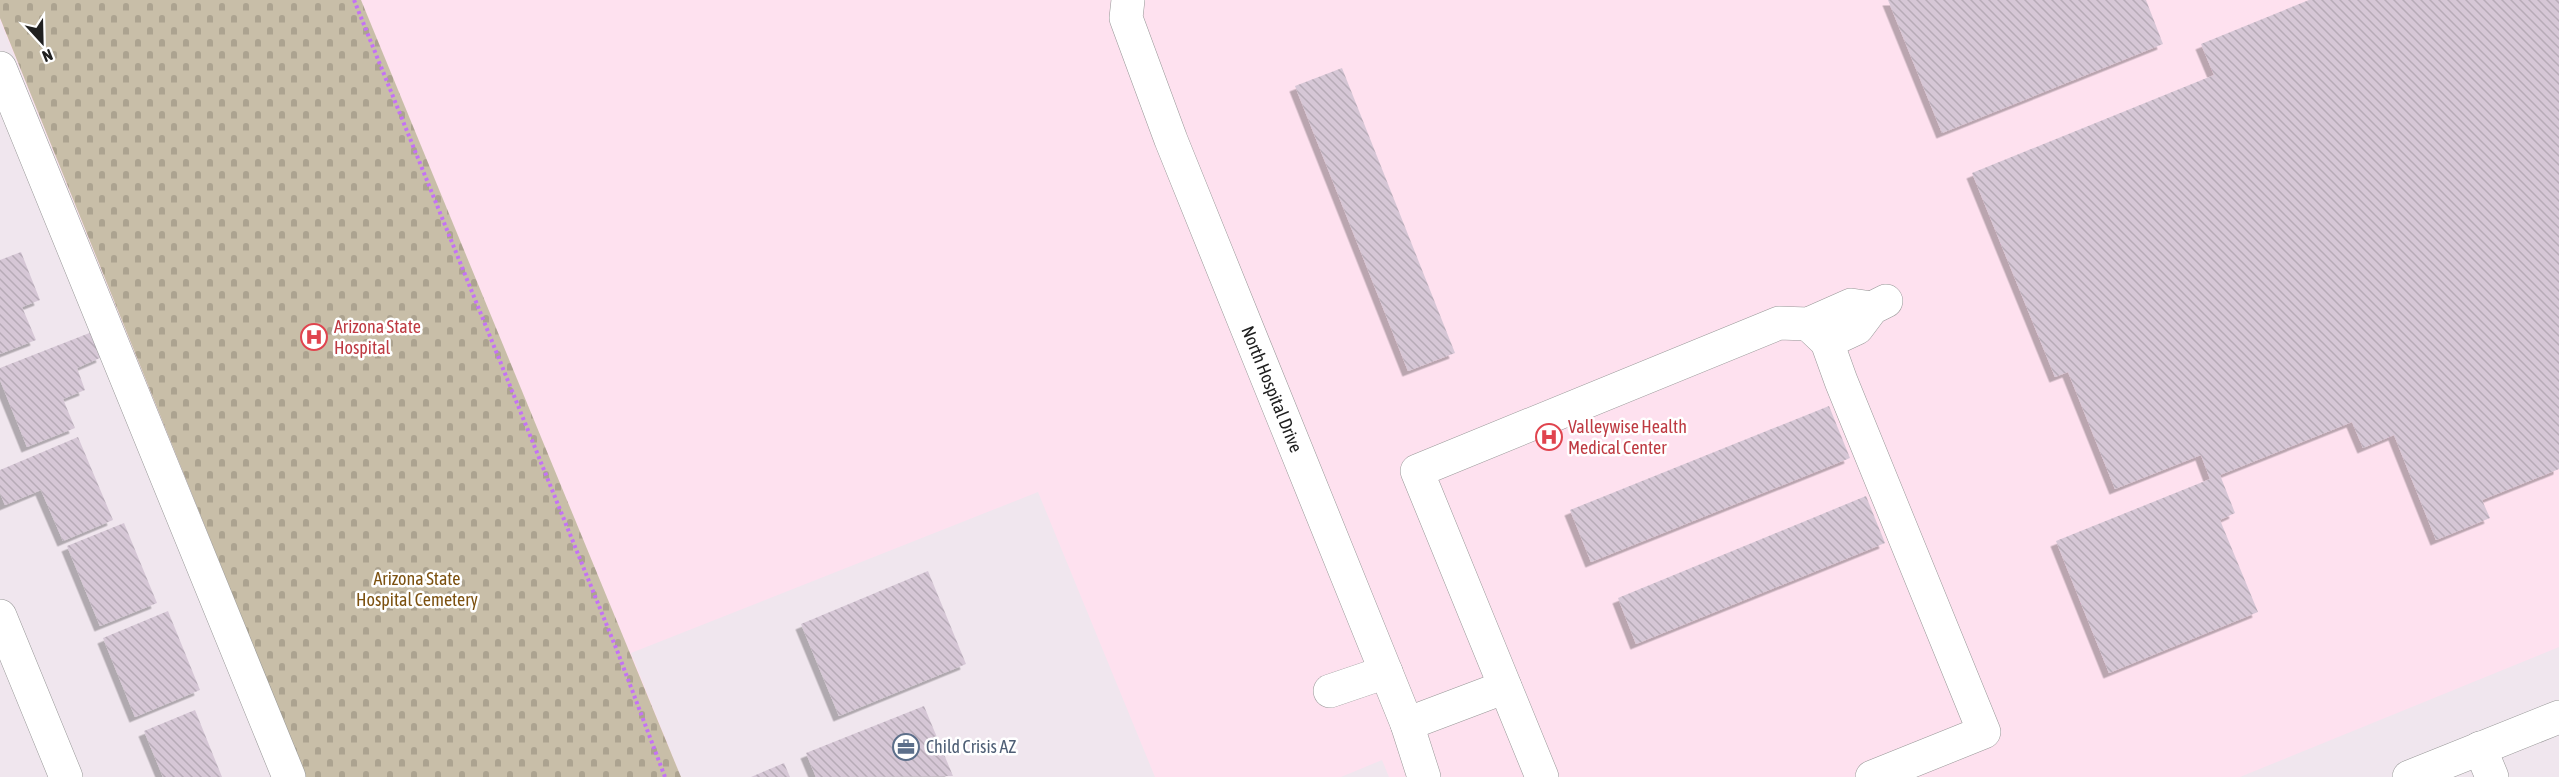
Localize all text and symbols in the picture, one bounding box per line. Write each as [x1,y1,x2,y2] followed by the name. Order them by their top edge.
[12,12,72,72] north arrow
[40,46,55,66] text: N
[334,316,421,358] place label: Arizona State Hospital
[299,322,329,352] hospital icon: Arizona State Hospital
[1237,323,1307,455] street label: North Hospital Drive
[1568,416,1687,458] place label: Valleywise Health Medical Center
[1534,422,1564,452] hospital icon: Valleywise Health Medical Center
[356,568,478,610] park label: Arizona State Hospital Cemetery
[891,732,921,762] office icon: Child Crisis AZ
[926,736,1016,757] place label: Child Crisis AZ

